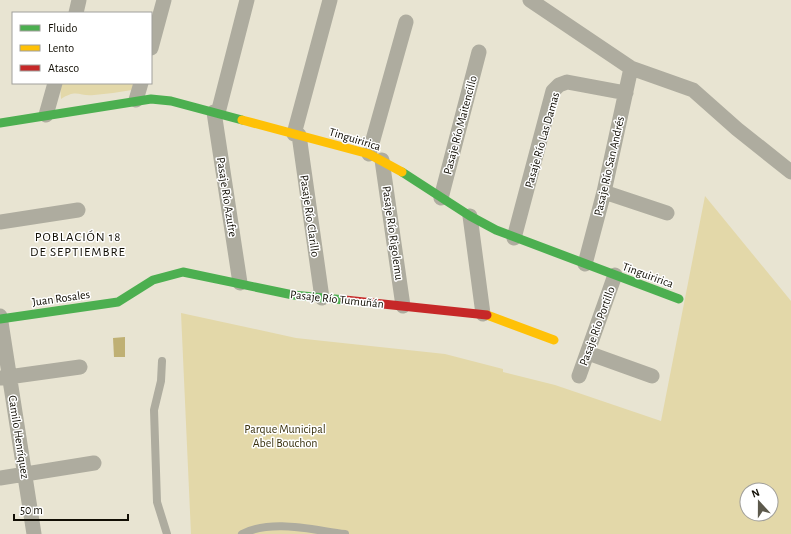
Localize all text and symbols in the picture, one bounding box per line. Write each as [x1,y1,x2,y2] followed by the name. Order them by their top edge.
[12,12,152,84] legend
[48,22,77,34] text: Fluido
[48,42,74,54] text: Lento
[48,62,79,74] text: Atasco
[441,74,480,176] street label: Pasaje Río Maitencillo
[523,91,562,190] street label: Pasaje Río Las Damas
[592,115,627,217] street label: Pasaje Río San Andrés
[328,125,383,153] street label: Tinguiririca
[214,156,239,238] street label: Pasaje Río Azufre
[297,174,322,258] street label: Pasaje Río Clarillo
[379,185,406,281] street label: Pasaje Río Rigolemu
[30,230,126,259] district label: POBLACIÓN 18 DE SEPTIEMBRE
[621,260,676,290] street label: Tinguiririca
[577,285,618,368] street label: Pasaje Río Portillo
[31,288,91,308] street label: Juan Rosales
[290,288,384,311] street label: Pasaje Río Tumuñán
[6,395,32,480] street label: Camilo Henríquez
[244,423,326,449] park label: Parque Municipal Abel Bouchon
[739,482,779,522] north arrow
[750,487,761,500] text: N
[14,496,128,522] scale bar
[20,504,43,516] text: 50 m

